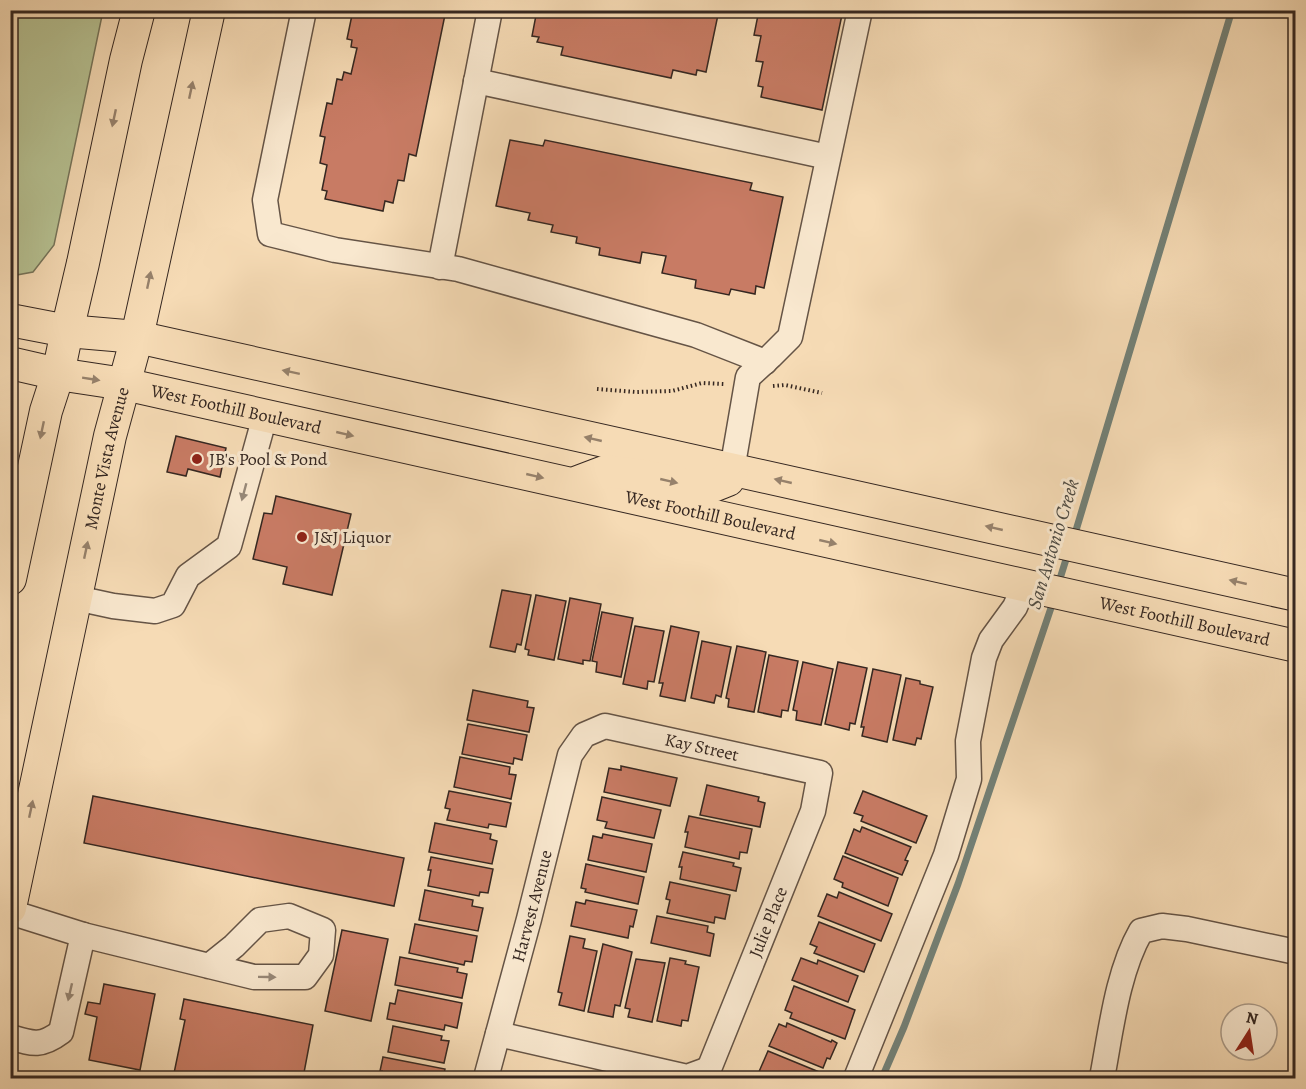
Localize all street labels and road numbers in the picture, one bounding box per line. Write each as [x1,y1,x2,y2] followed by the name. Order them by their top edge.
[148,378,324,440] street label: West Foothill Boulevard
[79,384,135,532] street label: Monte Vista Avenue
[622,484,798,546] street label: West Foothill Boulevard
[1096,590,1273,652] street label: West Foothill Boulevard
[662,727,741,767] street label: Kay Street
[506,847,558,965] street label: Harvest Avenue
[743,883,793,961] street label: Julie Place

